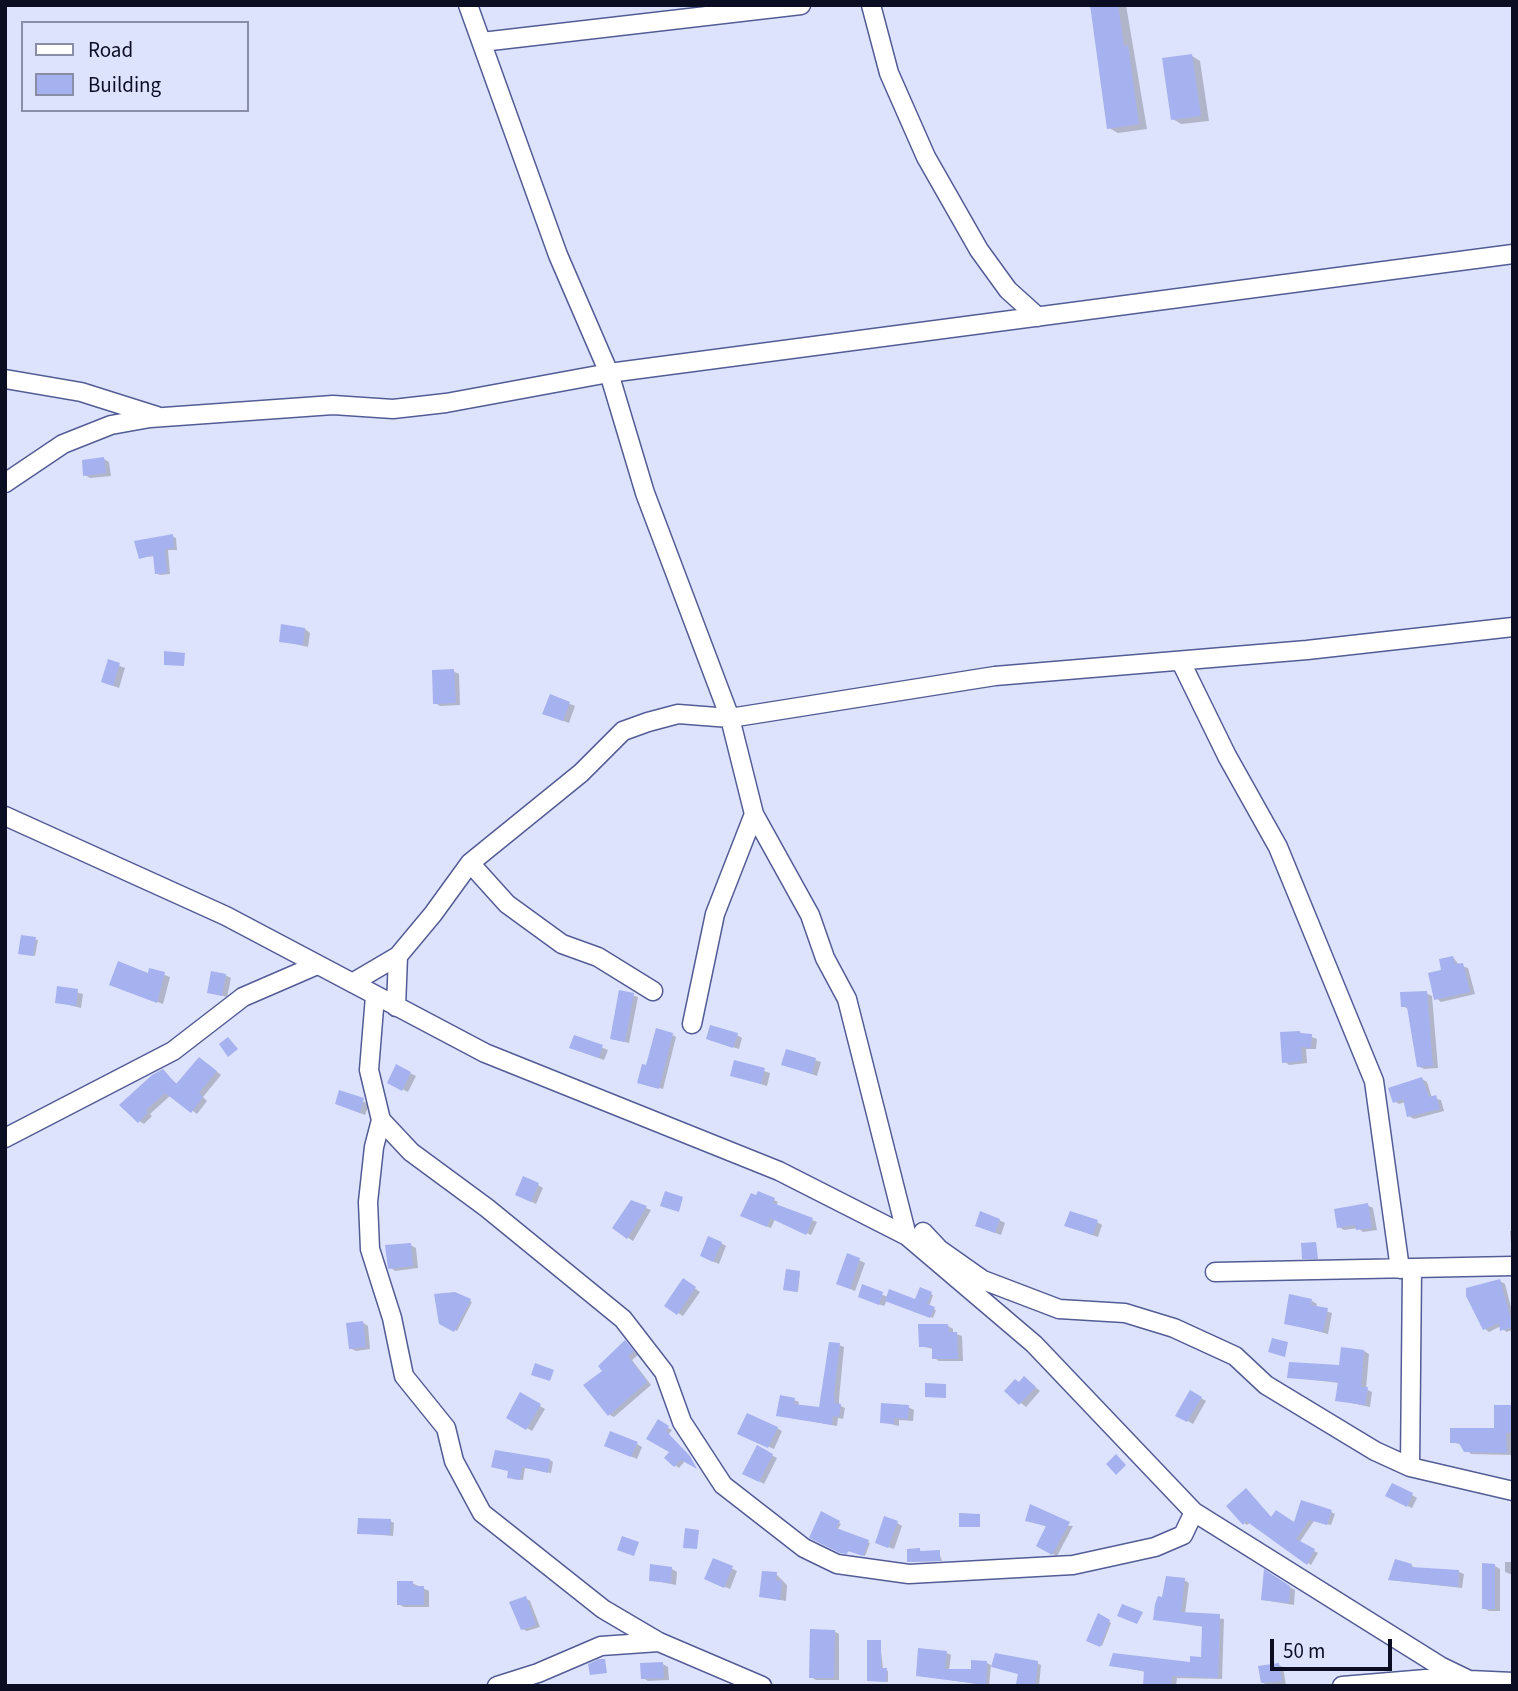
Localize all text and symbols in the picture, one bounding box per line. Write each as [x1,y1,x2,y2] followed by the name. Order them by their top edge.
[21,21,248,112] legend
[88,35,133,65] text: Road
[88,70,161,100] text: Building
[1273,1624,1396,1668] scale bar
[1283,1636,1325,1666] text: 50 m

